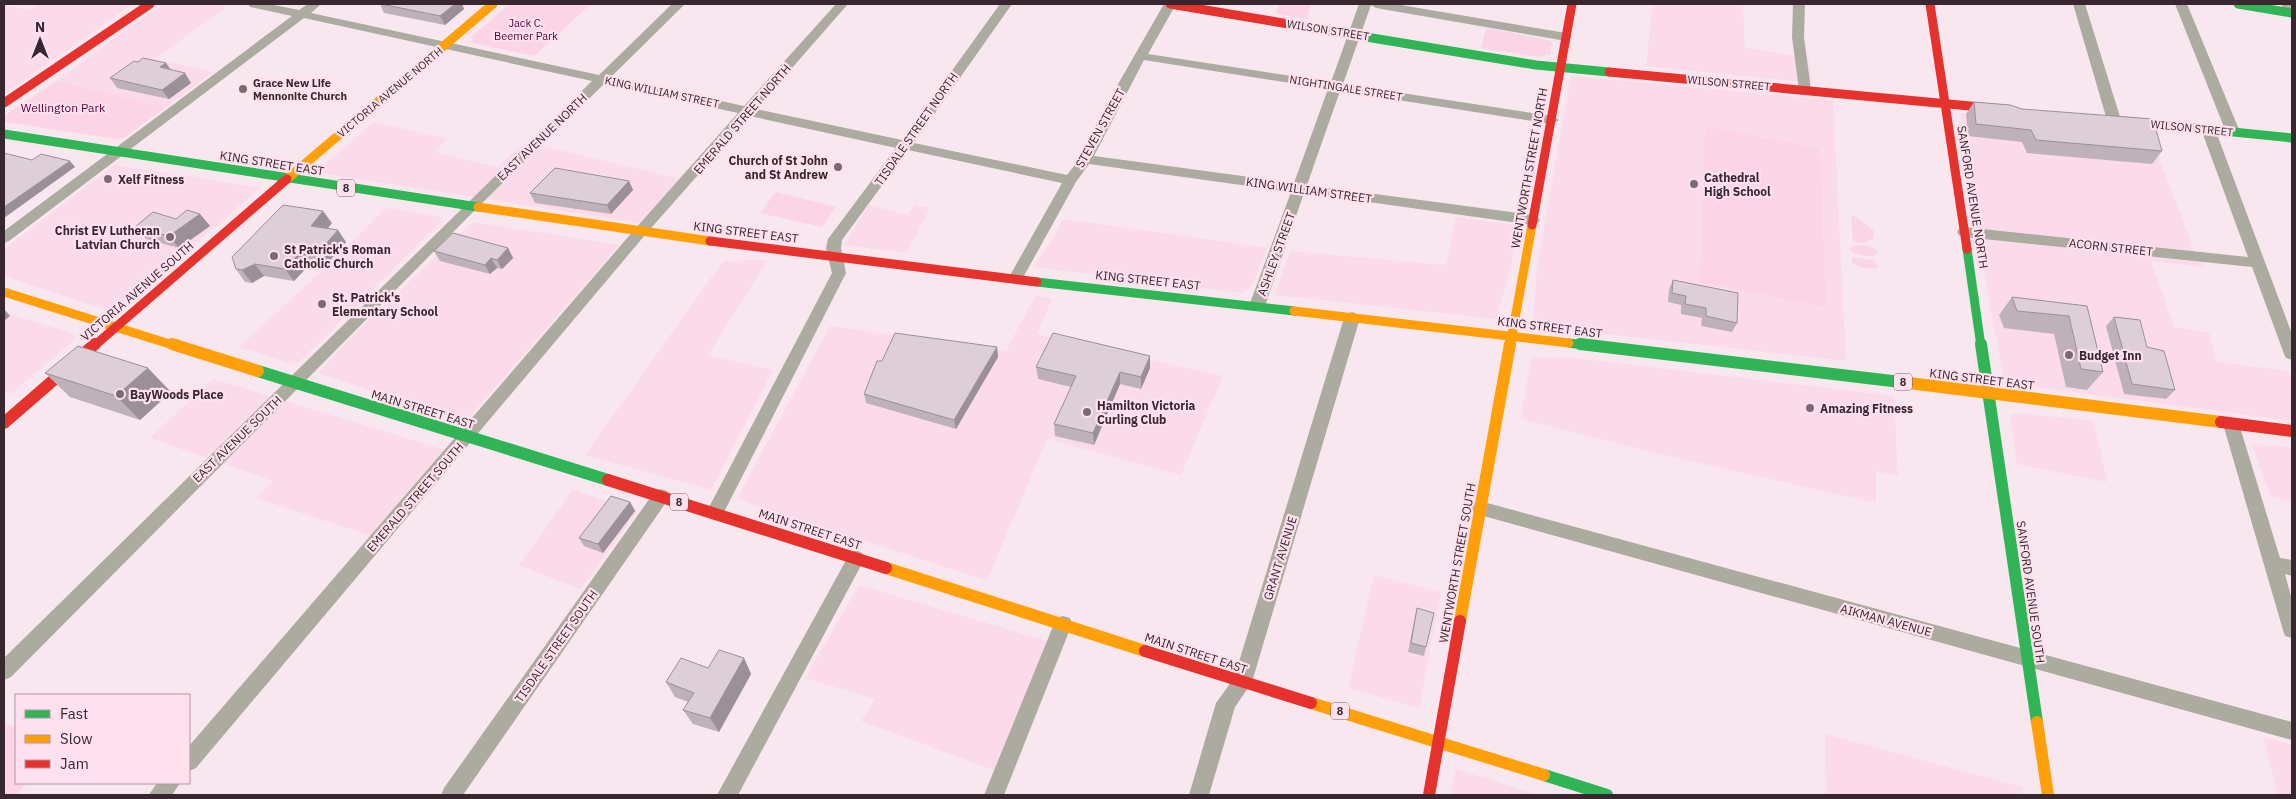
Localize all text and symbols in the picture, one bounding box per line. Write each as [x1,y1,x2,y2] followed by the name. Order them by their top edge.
[15,15,65,65] north arrow
[494,16,558,43] park label: Jack C. Beemer Park
[1286,17,1371,44] street label: WILSON STREET
[35,18,45,36] text: N
[334,44,446,140] street label: VICTORIA AVENUE NORTH
[690,61,794,177] street label: EMERALD STREET NORTH
[871,70,961,188] street label: TISDALE STREET NORTH
[1289,72,1404,104] street label: NIGHTINGALE STREET
[1687,72,1772,94] street label: WILSON STREET
[604,73,721,111] street label: KING WILLIAM STREET
[253,76,347,103] place label: Grace New Life Mennonite Church
[237,83,249,95] marker: Grace New Life Mennonite Church
[1072,86,1128,170] street label: STEVEN STREET
[1507,87,1551,249] street label: WENTWORTH STREET NORTH
[494,90,590,184] street label: EAST AVENUE NORTH
[21,100,106,115] park label: Wellington Park
[2150,117,2235,139] street label: WILSON STREET
[1954,125,1992,269] street label: SANFORD AVENUE NORTH
[219,147,325,179] street label: KING STREET EAST
[728,153,828,182] place label: Church of St John and St Andrew
[832,161,844,173] marker: Church of St John and St Andrew
[1704,170,1771,199] place label: Cathedral High School
[118,172,184,187] place label: Xelf Fitness
[102,173,114,185] marker: Xelf Fitness
[1245,174,1373,206] street label: KING WILLIAM STREET
[1688,178,1700,190] marker: Cathedral High School
[337,180,355,197] road number: 8
[1254,210,1298,298] street label: ASHLEY STREET
[693,218,799,246] street label: KING STREET EAST
[55,223,160,252] place label: Christ EV Lutheran Latvian Church
[164,231,176,243] marker: Christ EV Lutheran Latvian Church
[2068,235,2154,259] street label: ACORN STREET
[78,238,196,344] street label: VICTORIA AVENUE SOUTH
[284,242,391,271] place label: St Patrick's Roman Catholic Church
[268,250,280,262] marker: St Patrick's Roman Catholic Church
[1095,267,1201,293] street label: KING STREET EAST
[332,290,438,319] place label: St. Patrick's Elementary School
[316,298,328,310] marker: St. Patrick's Elementary School
[1497,313,1603,341] street label: KING STREET EAST
[2079,348,2142,363] place label: Budget Inn
[2063,349,2075,361] marker: Budget Inn
[1929,365,2035,393] street label: KING STREET EAST
[1894,374,1912,391] road number: 8
[370,386,476,432] street label: MAIN STREET EAST
[130,387,224,402] place label: BayWoods Place
[114,388,126,400] marker: BayWoods Place
[189,393,285,485] street label: EAST AVENUE SOUTH
[1097,398,1196,427] place label: Hamilton Victoria Curling Club
[1820,401,1913,416] place label: Amazing Fitness
[1804,402,1816,414] marker: Amazing Fitness
[1081,406,1093,418] marker: Hamilton Victoria Curling Club
[363,439,467,555] street label: EMERALD STREET SOUTH
[1436,482,1478,644] street label: WENTWORTH STREET SOUTH
[670,494,688,511] road number: 8
[757,505,863,553] street label: MAIN STREET EAST
[1260,514,1300,602] street label: GRANT AVENUE
[2014,520,2048,664] street label: SANFORD AVENUE SOUTH
[511,587,601,705] street label: TISDALE STREET SOUTH
[1839,601,1933,639] street label: AIKMAN AVENUE
[1143,629,1249,677] street label: MAIN STREET EAST
[15,694,190,784] legend
[1331,702,1349,719] road number: 8
[60,704,88,723] text: Fast
[60,729,93,748] text: Slow
[60,754,89,773] text: Jam

